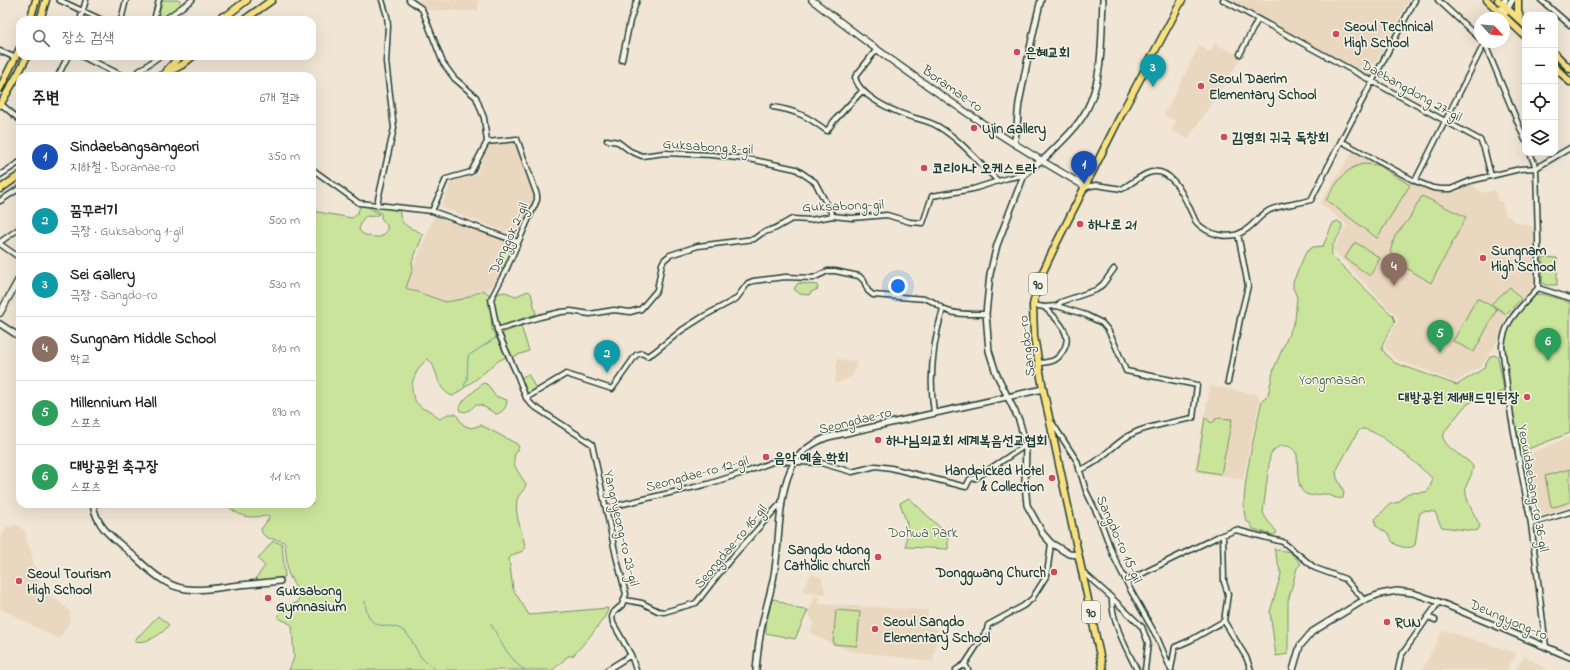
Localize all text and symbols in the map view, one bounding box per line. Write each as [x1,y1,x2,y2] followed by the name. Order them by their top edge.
[1474,12,1510,48] north arrow
[1522,12,1558,156] map controls
[1522,12,1558,48] button: +
[16,16,316,60] search box
[1344,17,1434,56] place label: Seoul Technical High School
[30,27,52,49] icon: search
[62,27,114,49] text: 장소 검색
[1331,29,1341,39] marker: Seoul Technical High School
[1025,43,1070,64] place label: 은혜교회
[1012,47,1022,57] marker: 은혜교회
[1522,48,1558,84] button: −
[1140,54,1166,87] pin: 3
[1355,54,1466,129] street label: Daebangdong 27-gil
[917,60,987,118] street label: Boramae-ro
[1209,69,1317,108] place label: Seoul Daerim Elementary School
[1196,81,1206,91] marker: Seoul Daerim Elementary School
[1522,84,1558,120] button: locate
[32,86,59,111] text: 주변
[260,89,300,108] text: 6개 결과
[982,119,1046,142] place label: Ujin Gallery
[1522,120,1558,156] button: layers
[969,123,979,133] marker: Ujin Gallery
[1232,128,1329,149] place label: 김영희 귀국 독창회
[1219,132,1229,142] marker: 김영희 귀국 독창회
[662,134,754,162] street label: Guksabong 8-gil
[70,136,199,158] text: Sindaebangsamgeori
[43,147,47,166] text: 1
[268,147,300,166] text: 350 m
[1071,151,1097,184] pin: 1
[70,158,176,177] text: 지하철 · Boramae-ro
[932,159,1038,180] place label: 코리아나 오케스트라
[919,163,929,173] marker: 코리아나 오케스트라
[802,195,884,219] street label: Guksabong-gil
[484,199,536,279] street label: Danggok 2-gil
[70,200,118,222] text: 꿈꾸러기
[42,211,48,230] text: 2
[268,211,300,230] text: 500 m
[1088,215,1137,236] place label: 하나로 21
[1075,219,1085,229] marker: 하나로 21
[70,222,184,241] text: 극장 · Guksabong 1-gil
[1491,241,1557,280] place label: Sungnam High School
[1381,253,1407,286] pin: 4
[1478,253,1488,263] marker: Sungnam High School
[70,264,135,286] text: Sei Gallery
[1029,273,1047,295] road number: 90
[42,275,48,294] text: 3
[268,275,300,294] text: 530 m
[888,276,908,296] your location
[70,286,158,305] text: 극장 · Sangdo-ro
[1013,314,1043,378] street label: Sangdo-ro
[1427,320,1453,353] pin: 5
[70,328,216,350] text: Sungnam Middle School
[1535,328,1561,361] pin: 6
[42,339,48,358] text: 4
[272,339,300,358] text: 810 m
[594,340,620,373] pin: 2
[70,350,91,369] text: 학교
[1299,370,1365,392] park label: Yongmasan
[1397,388,1520,409] place label: 대방공원 제1배드민턴장
[70,392,157,414] text: Millennium Hall
[1522,392,1532,402] marker: 대방공원 제1배드민턴장
[817,402,894,442] street label: Seongdae-ro
[41,403,49,422] text: 5
[272,403,300,422] text: 890 m
[70,414,101,433] text: 스포츠
[1510,423,1554,554] street label: Yeouidaebang-ro 36-gil
[886,431,1047,452] place label: 하나님의교회 세계복음선교협회
[873,435,883,445] marker: 하나님의교회 세계복음선교협회
[774,448,849,469] place label: 음악 예술 학회
[644,451,751,499] street label: Seongdae-ro 12-gil
[761,452,771,462] marker: 음악 예술 학회
[70,456,158,478] text: 대방공원 축구장
[945,461,1045,498] place label: Handpicked Hotel & Collection
[42,467,48,486] text: 6
[270,467,300,486] text: 1.1 km
[596,468,644,588] street label: Yangnyeong-ro 23-gil
[1047,473,1057,483] marker: Handpicked Hotel & Collection
[70,478,101,497] text: 스포츠
[1089,492,1147,587] street label: Sangdo-ro 15-gil
[689,500,774,595] street label: Seongdae-ro 16-gil
[887,523,959,544] park label: Dohwa Park
[784,540,871,577] place label: Sangdo 4dong Catholic church
[873,552,883,562] marker: Sangdo 4dong Catholic church
[935,563,1046,586] place label: Donggwang Church
[27,564,111,603] place label: Seoul Tourism High School
[1049,567,1059,577] marker: Donggwang Church
[14,576,24,586] marker: Seoul Tourism High School
[276,581,346,620] place label: Guksabong Gymnasium
[263,593,273,603] marker: Guksabong Gymnasium
[1465,594,1551,647] street label: Deungyong-ro
[1082,601,1100,623] road number: 90
[883,612,991,651] place label: Seoul Sangdo Elementary School
[1394,613,1421,634] place label: RUN
[1382,617,1392,627] marker: RUN
[870,624,880,634] marker: Seoul Sangdo Elementary School

